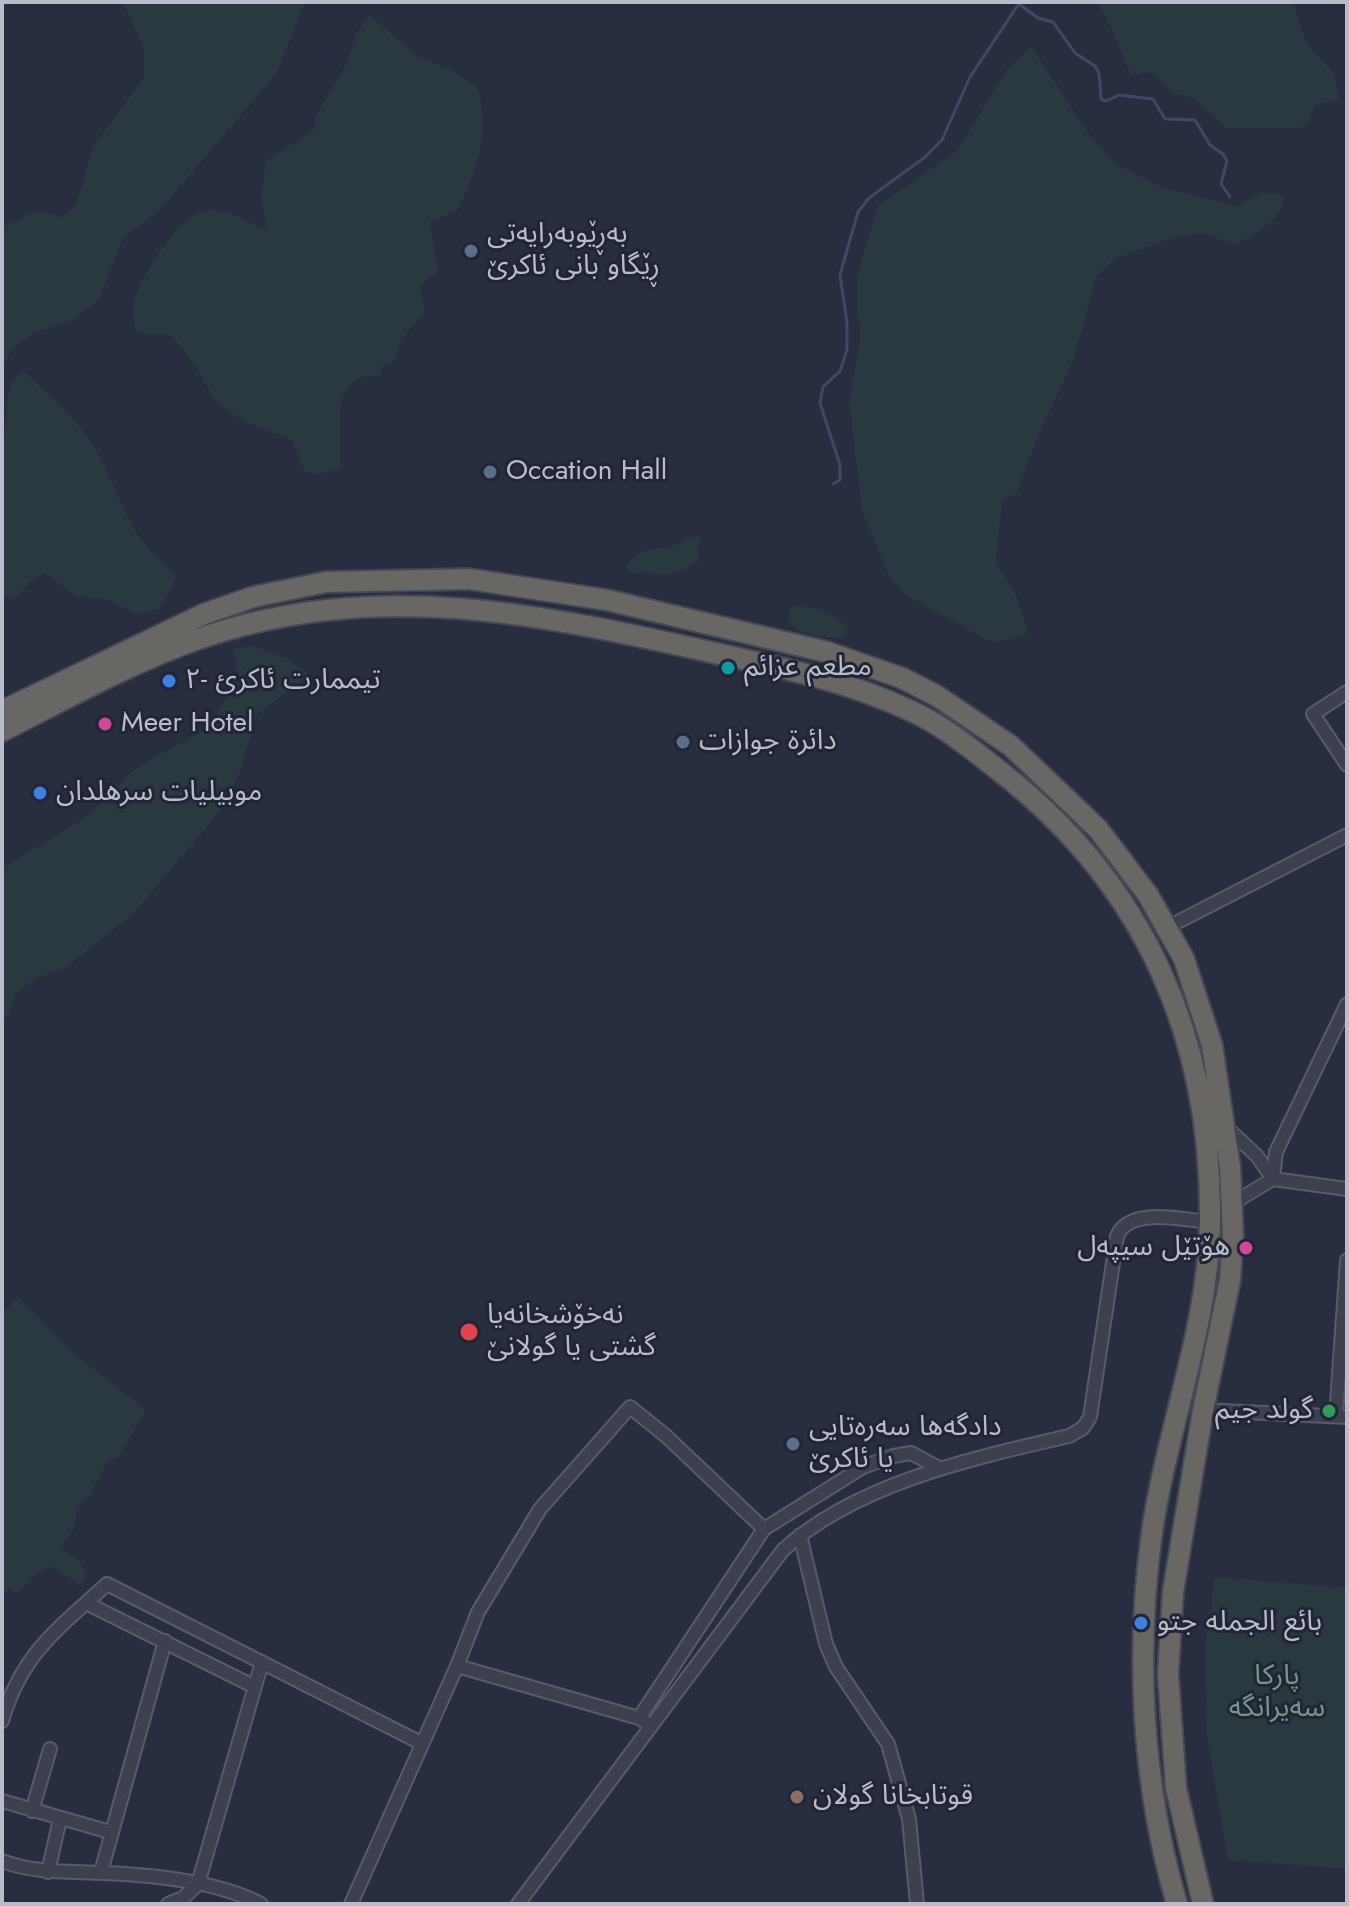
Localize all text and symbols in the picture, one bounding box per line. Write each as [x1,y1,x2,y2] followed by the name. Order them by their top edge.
[487,218,660,284] place label: بەڕێوبەرایەتی ڕێگاو بانی ئاکرێ
[462,242,480,260] marker: بەڕێوبەرایەتی ڕێگاو بانی ئاکرێ
[506,455,667,489] place label: Occation Hall
[481,463,499,481] marker: Occation Hall
[744,651,872,685] place label: مطعم عزائم
[719,659,737,677] marker: مطعم عزائم
[185,664,381,698] place label: تيممارت ئاكرئ -٢
[160,672,178,690] marker: تيممارت ئاكرئ -٢
[121,707,253,741] place label: Meer Hotel
[96,715,114,733] marker: Meer Hotel
[699,725,837,759] place label: دائرة جوازات
[674,733,692,751] marker: دائرة جوازات
[56,776,262,810] place label: موبيليات سرهلدان
[31,784,49,802] marker: موبيليات سرهلدان
[1077,1231,1230,1265] place label: ھۆتێل سیپەل
[1237,1239,1255,1257] marker: ھۆتێل سیپەل
[487,1299,656,1365] place label: نەخۆشخانەیا گشتی یا گولانێ
[458,1321,480,1343] marker: نەخۆشخانەیا گشتی یا گولانێ
[1215,1394,1313,1428] place label: گولد جیم
[1320,1402,1338,1420] marker: گولد جیم
[809,1411,1002,1477] place label: دادگەها سەرەتایی یا ئاکرێ
[784,1435,802,1453] marker: دادگەها سەرەتایی یا ئاکرێ
[1157,1606,1322,1640] place label: بائع الجملە جتو
[1132,1614,1150,1632] marker: بائع الجملە جتو
[1229,1660,1325,1726] park label: پارکا سەیرانگه
[813,1780,973,1814] place label: قوتابخانا گولان
[788,1788,806,1806] marker: قوتابخانا گولان

